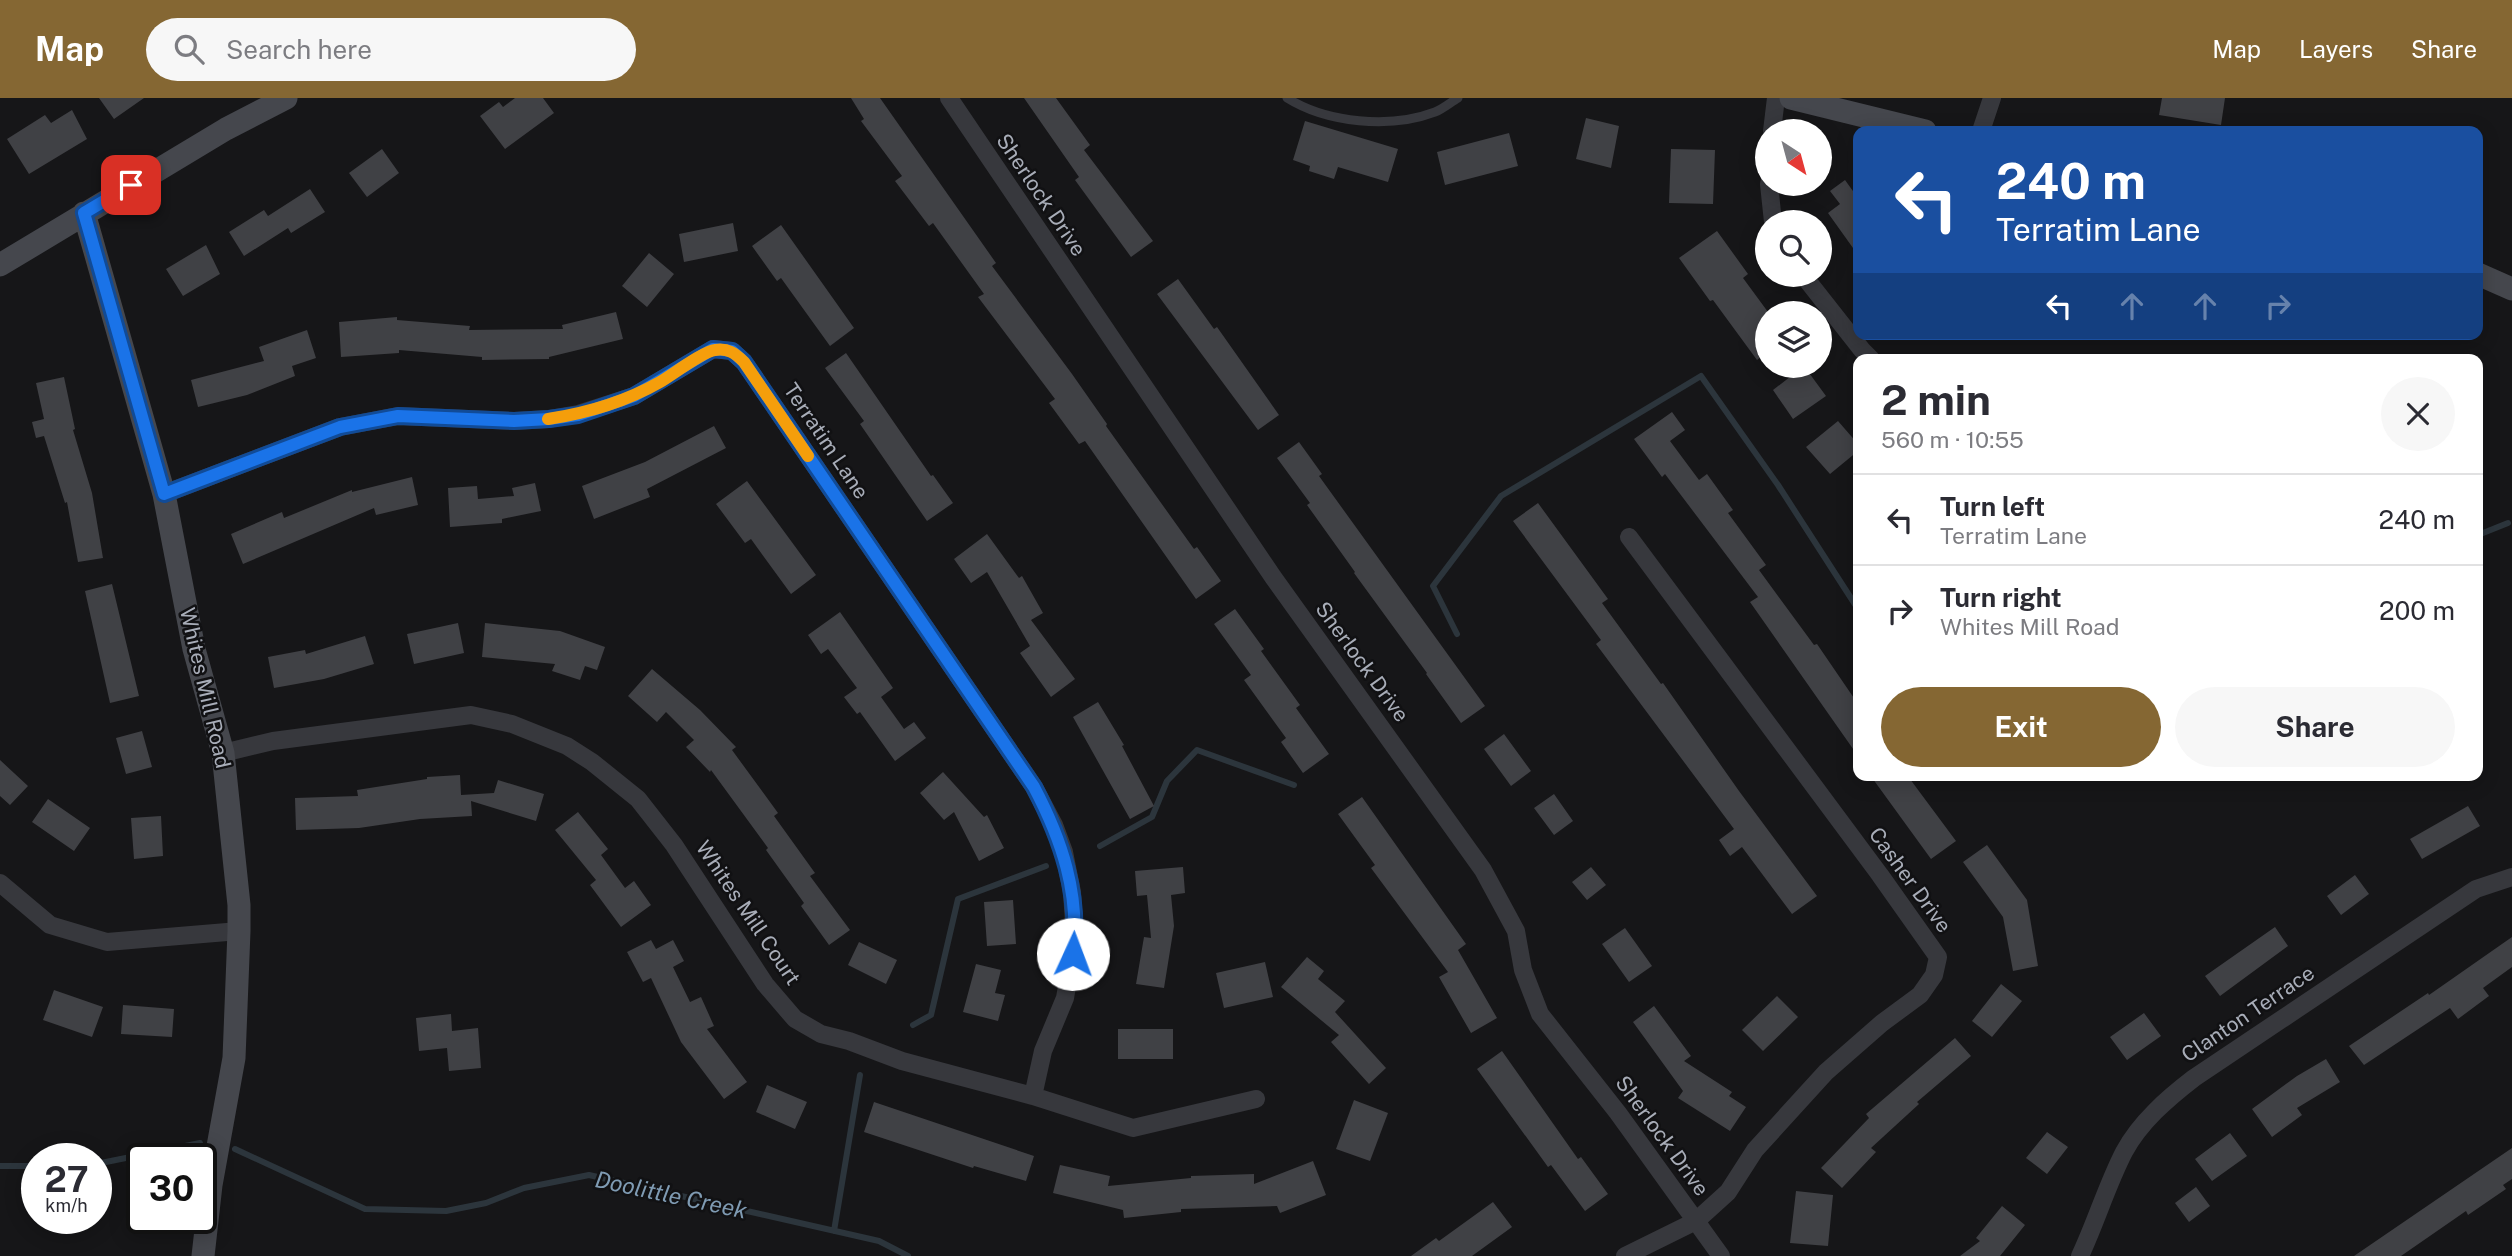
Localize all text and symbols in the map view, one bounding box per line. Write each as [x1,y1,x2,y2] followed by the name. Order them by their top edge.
[146,18,636,81] search box
[35,30,104,68] text: Map
[170,30,208,68] icon: search
[226,34,372,65] text: Search here
[2212,35,2261,63] text: Map
[2299,35,2373,63] text: Layers
[2411,35,2477,63] text: Share
[1755,119,1832,196] north arrow
[1755,119,1832,378] map controls
[991,129,1092,261] street label: Sherlock Drive
[1996,152,2146,210] text: 240 m
[1881,154,1972,245] icon: left
[101,155,161,215] pin
[112,166,150,204] icon: arrive
[1755,210,1832,287] button: search
[1996,211,2201,248] text: Terratim Lane
[2040,287,2078,325] icon: left
[2113,287,2151,325] icon: ahead
[2186,287,2224,325] icon: ahead
[2259,287,2297,325] icon: right
[1755,301,1832,378] button: layers
[1881,375,1991,424] text: 2 min
[2381,377,2455,451] button: close
[779,378,874,503] street label: Terratim Lane
[1881,426,2024,453] text: 560 m · 10:55
[1940,491,2045,522] text: Turn left
[1881,501,1919,539] icon: left
[2378,504,2455,535] text: 240 m
[1940,522,2087,549] text: Terratim Lane
[1940,582,2062,613] text: Turn right
[1881,592,1919,630] icon: right
[2379,595,2455,626] text: 200 m
[1310,597,1414,727] street label: Sherlock Drive
[175,605,236,771] street label: Whites Mill Road
[1940,613,2119,640] text: Whites Mill Road
[1881,687,2161,767] button: Exit
[2175,687,2455,767] button: Share
[1864,822,1957,937] street label: Casher Drive
[691,836,806,990] street label: Whites Mill Court
[1036,917,1110,991] position arrow
[2177,960,2319,1067] street label: Clanton Terrace
[1610,1071,1714,1201] street label: Sherlock Drive
[126,1143,217,1234] speed limit sign: 30
[44,1159,89,1200] text: 27
[593,1165,750,1224] water label: Doolittle Creek
[45,1195,88,1216] text: km/h

